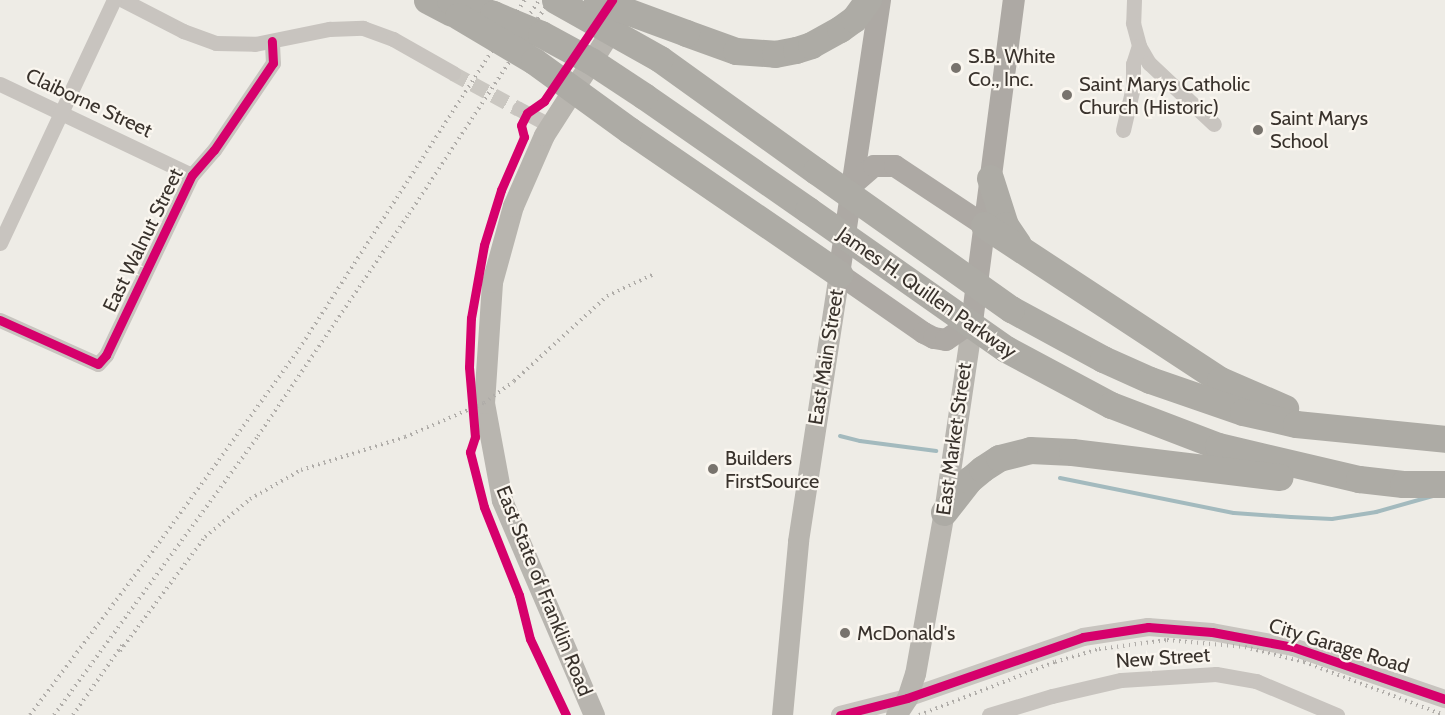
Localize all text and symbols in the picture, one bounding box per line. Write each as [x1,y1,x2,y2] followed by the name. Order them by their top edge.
[968,45,1055,92] place label: S.B. White Co., Inc.
[949,61,963,75] marker: S.B. White Co., Inc.
[22,63,156,143] street label: Claiborne Street
[1079,72,1250,119] place label: Saint Marys Catholic Church (Historic)
[1060,88,1074,102] marker: Saint Marys Catholic Church (Historic)
[1270,106,1368,153] place label: Saint Marys School
[1251,123,1265,137] marker: Saint Marys School
[98,164,188,316] street label: East Walnut Street
[833,222,1021,364] street label: James H. Quillen Parkway
[803,287,849,427] street label: East Main Street
[931,361,977,517] street label: East Market Street
[725,446,819,493] place label: Builders FirstSource
[706,462,720,476] marker: Builders FirstSource
[491,482,597,700] street label: East State of Franklin Road
[1266,613,1412,679] street label: City Garage Road
[857,621,955,645] place label: McDonald's
[838,626,852,640] marker: McDonald's
[1115,643,1211,673] street label: New Street

